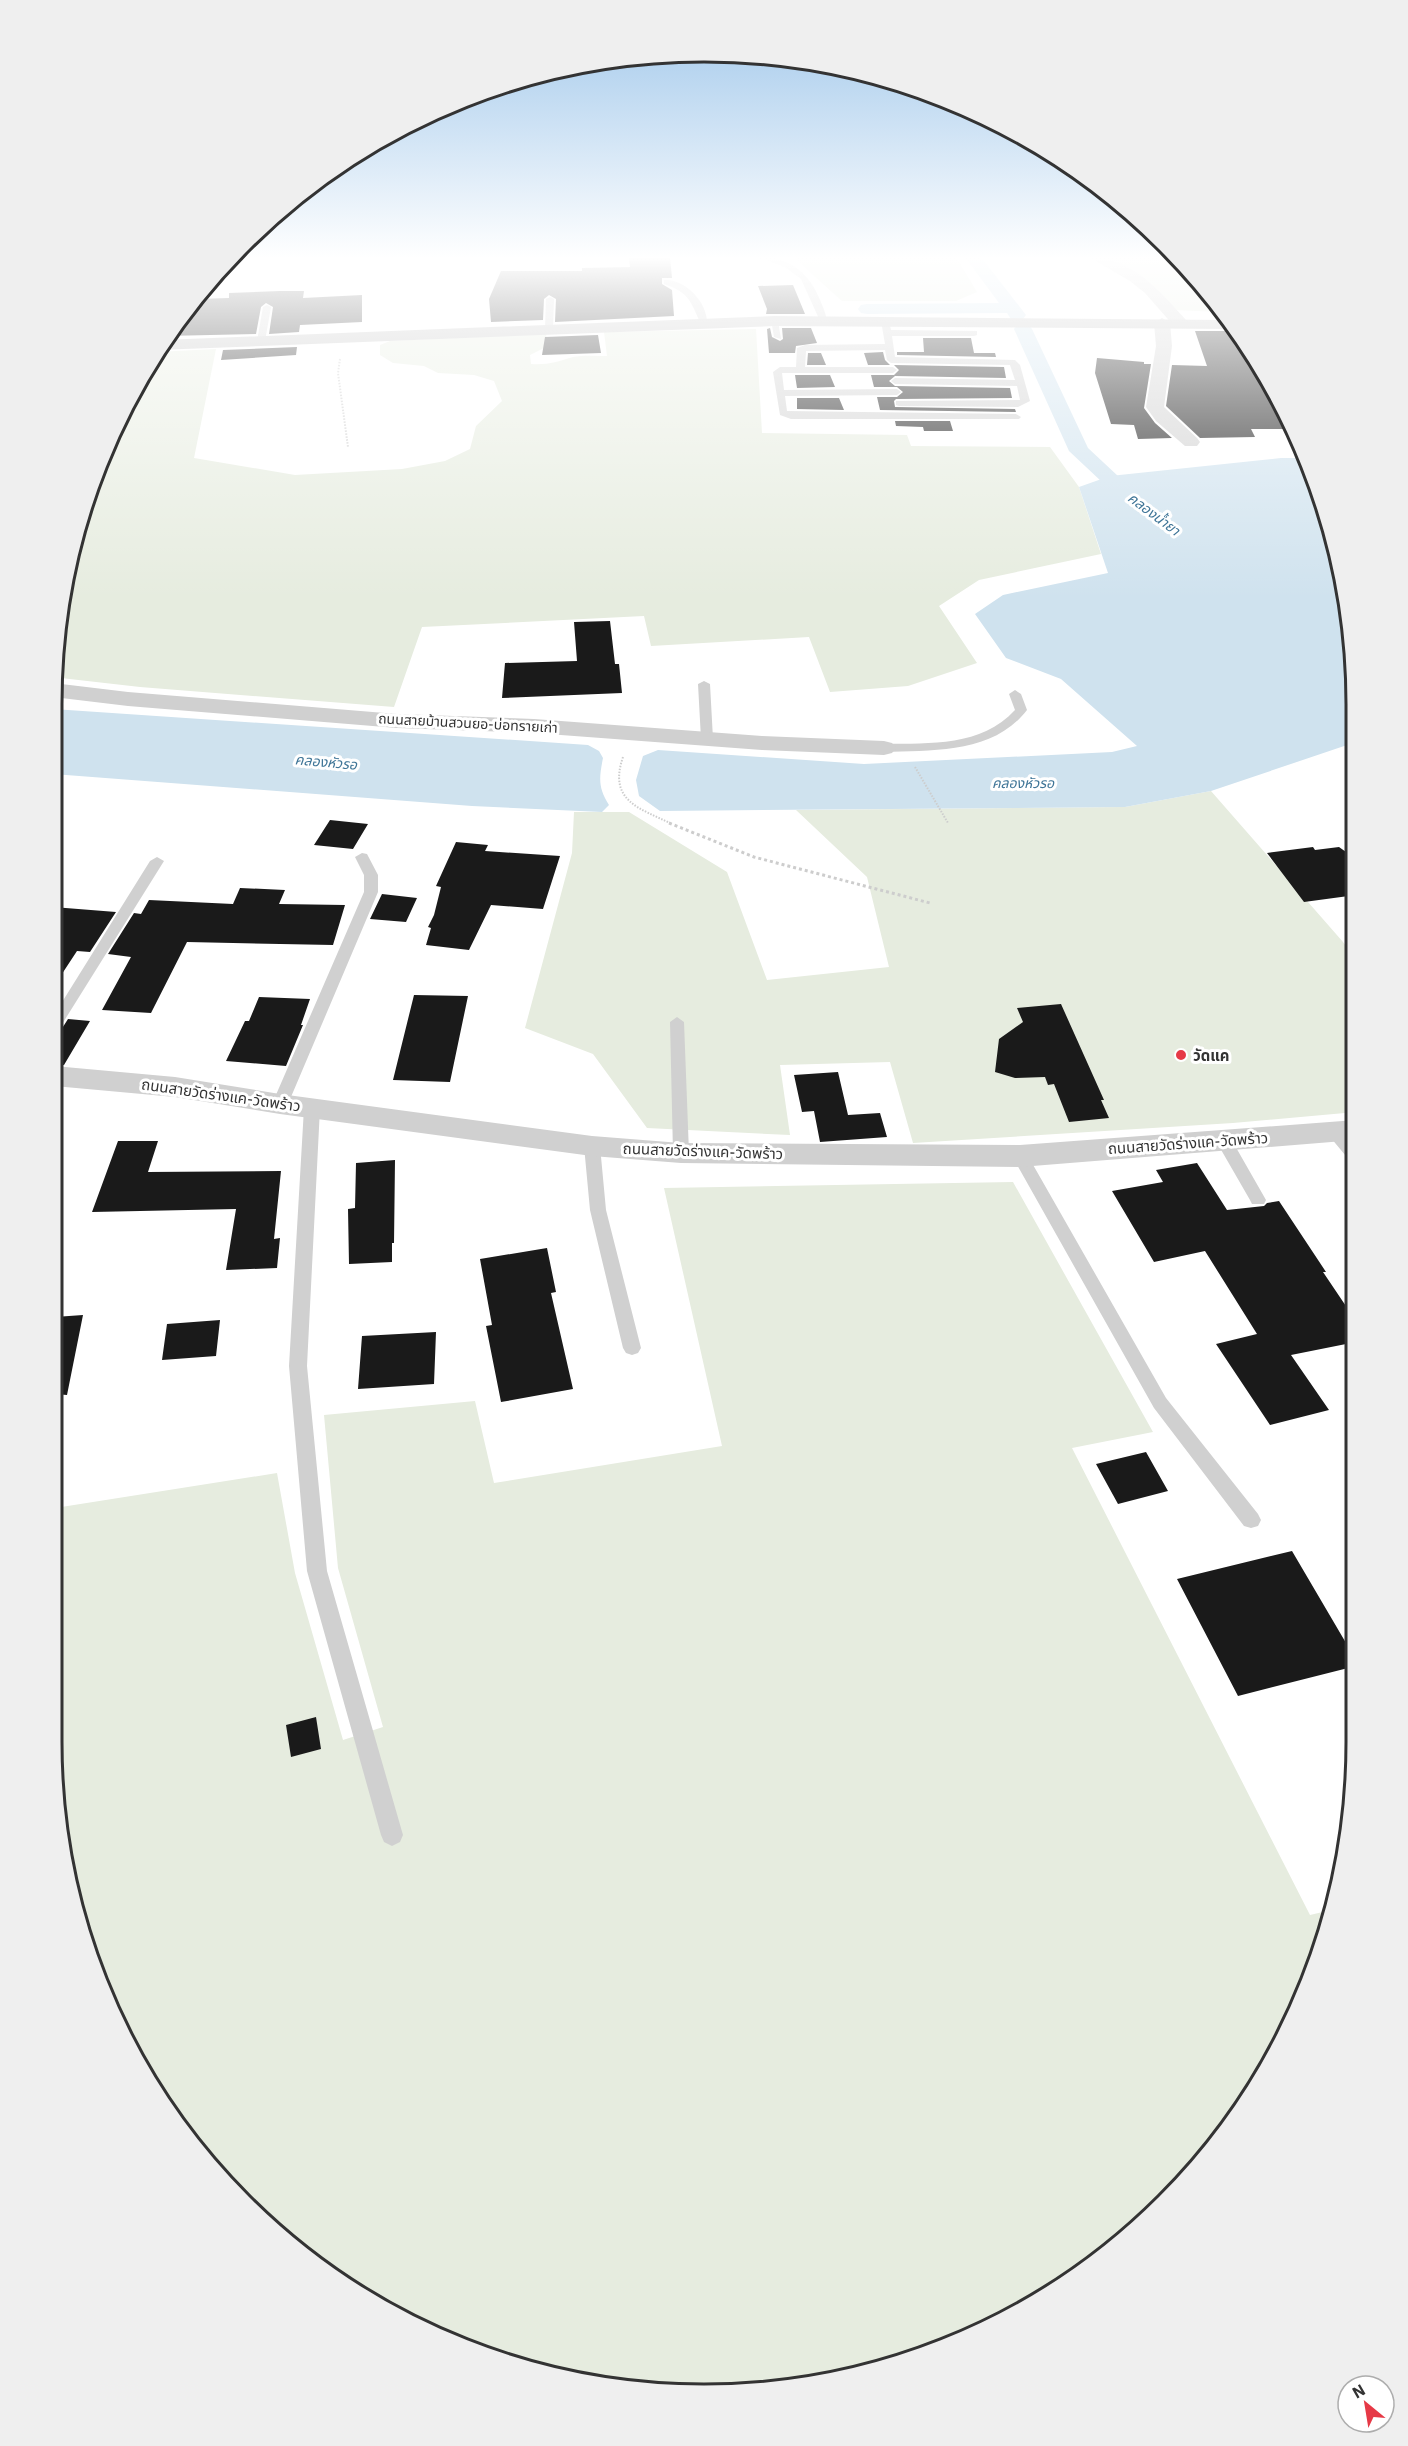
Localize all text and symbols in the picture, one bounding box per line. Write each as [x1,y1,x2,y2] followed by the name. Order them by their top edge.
[1124,488,1185,540] water label: คลองน้ำยา
[378,709,558,737] street label: ถนนสายบ้านสวนยอ-บ่อทรายเก่า
[294,750,359,774] water label: คลองหัวรอ
[992,774,1055,792] water label: คลองหัวรอ
[1193,1046,1229,1065] place label: วัดแค
[1174,1048,1188,1062] marker: วัดแค
[140,1074,302,1116] street label: ถนนสายวัดร่างแค-วัดพร้าว
[1107,1128,1269,1158] street label: ถนนสายวัดร่างแค-วัดพร้าว
[622,1139,784,1163] street label: ถนนสายวัดร่างแค-วัดพร้าว
[1336,2374,1396,2434] north arrow
[1348,2379,1369,2403] text: N

